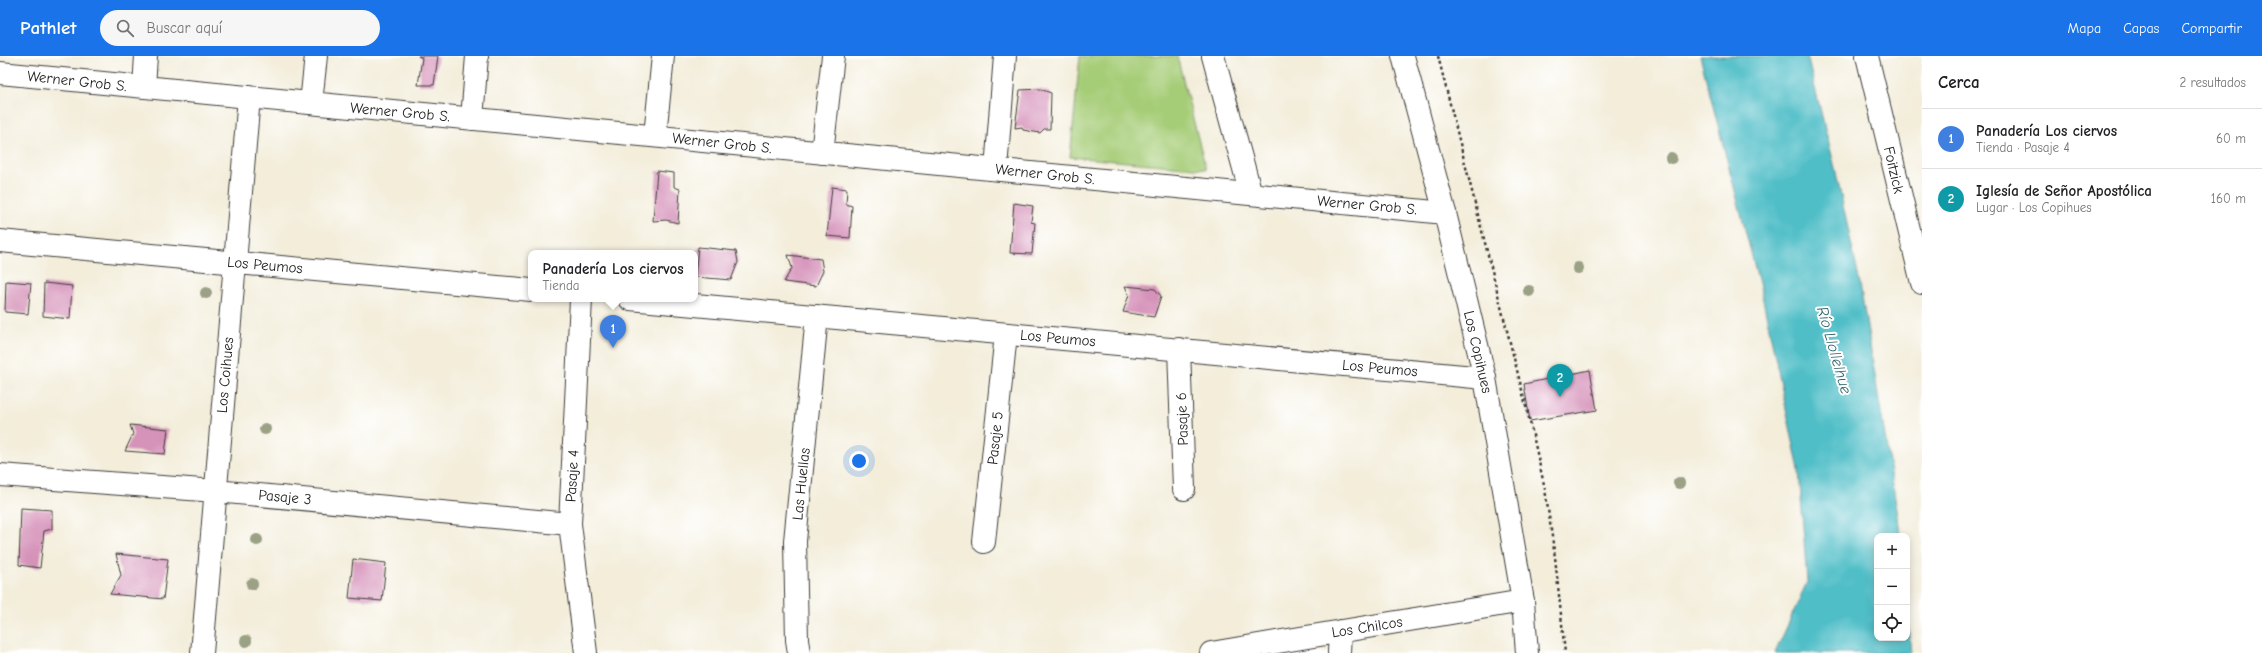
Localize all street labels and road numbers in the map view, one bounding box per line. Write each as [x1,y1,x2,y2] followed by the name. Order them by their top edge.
[26,67,128,95] street label: Werner Grob S.
[349,99,451,125] street label: Werner Grob S.
[671,129,773,157] street label: Werner Grob S.
[1880,145,1908,196] street label: Foitzick
[994,160,1096,188] street label: Werner Grob S.
[1316,192,1418,218] street label: Werner Grob S.
[226,253,304,277] street label: Los Peumos
[1460,309,1496,395] street label: Los Copihues
[1019,326,1097,350] street label: Los Peumos
[213,336,237,414] street label: Los Coihues
[1341,356,1419,380] street label: Los Peumos
[1172,392,1192,446] street label: Pasaje 6
[983,410,1007,466] street label: Pasaje 5
[788,447,814,521] street label: Las Huellas
[562,449,582,503] street label: Pasaje 4
[258,486,312,508] street label: Pasaje 3
[1330,613,1404,641] street label: Los Chilcos

